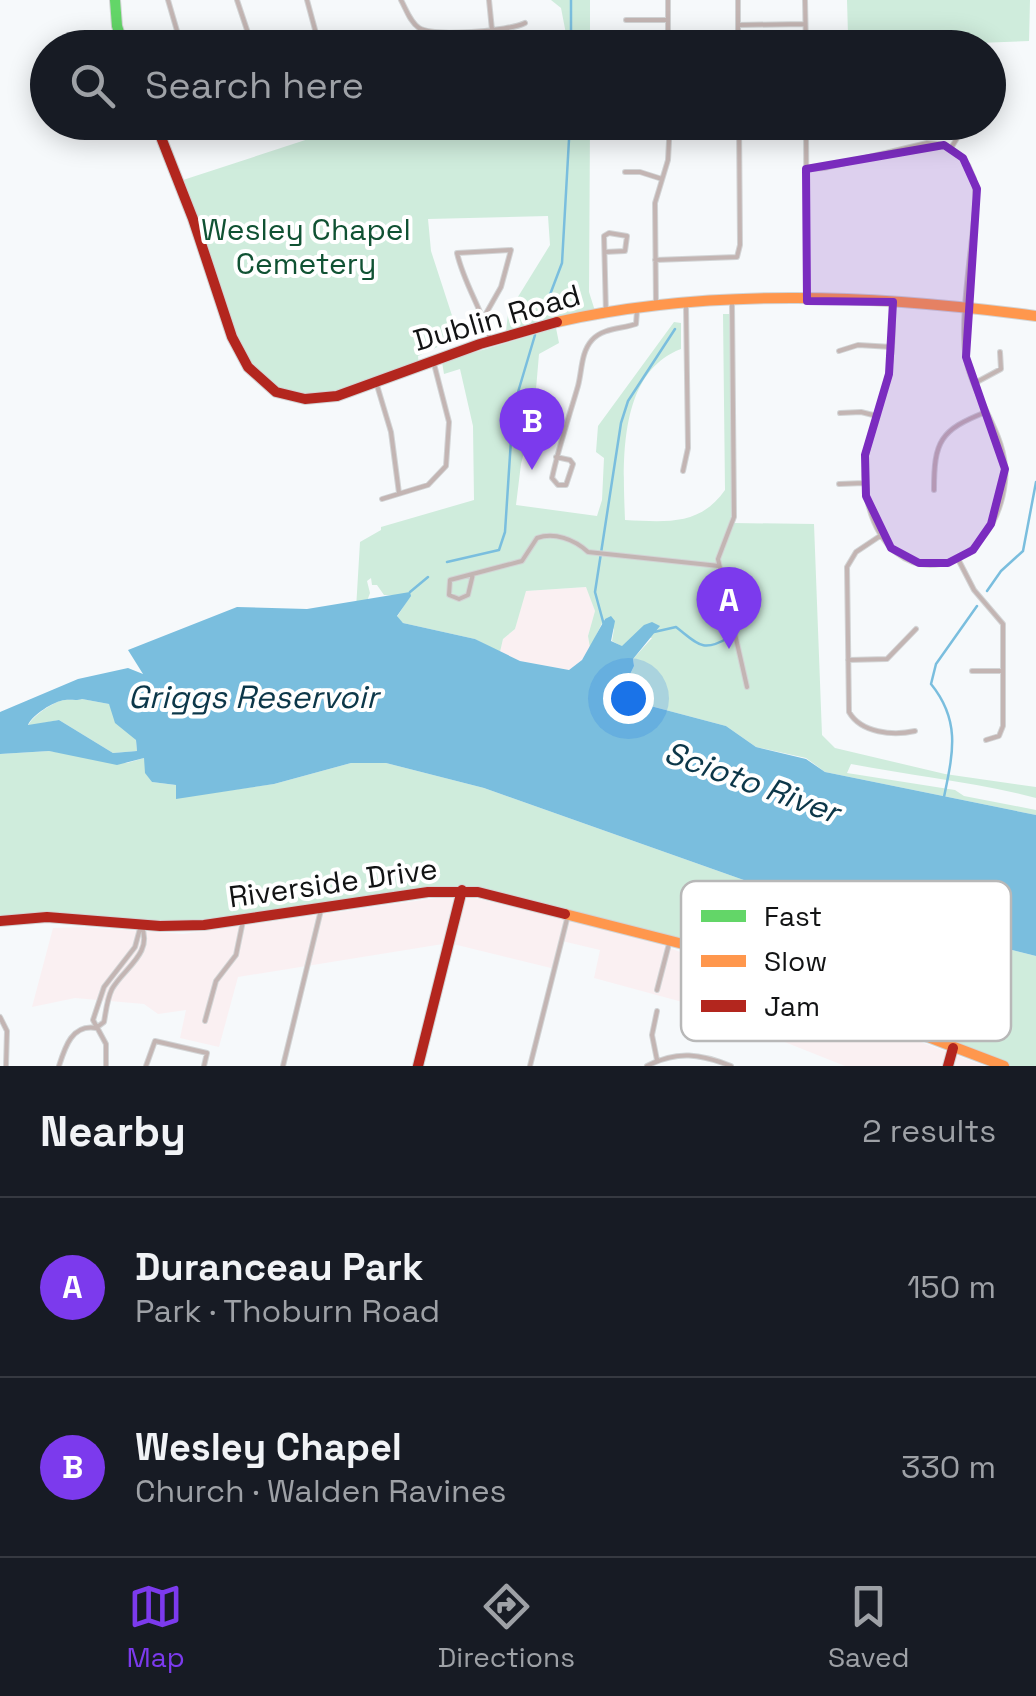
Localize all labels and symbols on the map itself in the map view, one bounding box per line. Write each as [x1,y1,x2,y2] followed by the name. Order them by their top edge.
[201,210,411,283] park label: Wesley Chapel Cemetery
[409,275,585,360] street label: Dublin Road
[500,388,564,470] pin: B
[696,566,762,649] pin: A
[603,673,654,724] your location
[128,677,381,717] water label: Griggs Reservoir
[659,732,848,833] water label: Scioto River
[226,849,440,916] street label: Riverside Drive
[681,881,1011,1041] legend
[764,898,822,934] text: Fast
[764,943,827,979] text: Slow
[764,988,820,1024] text: Jam

